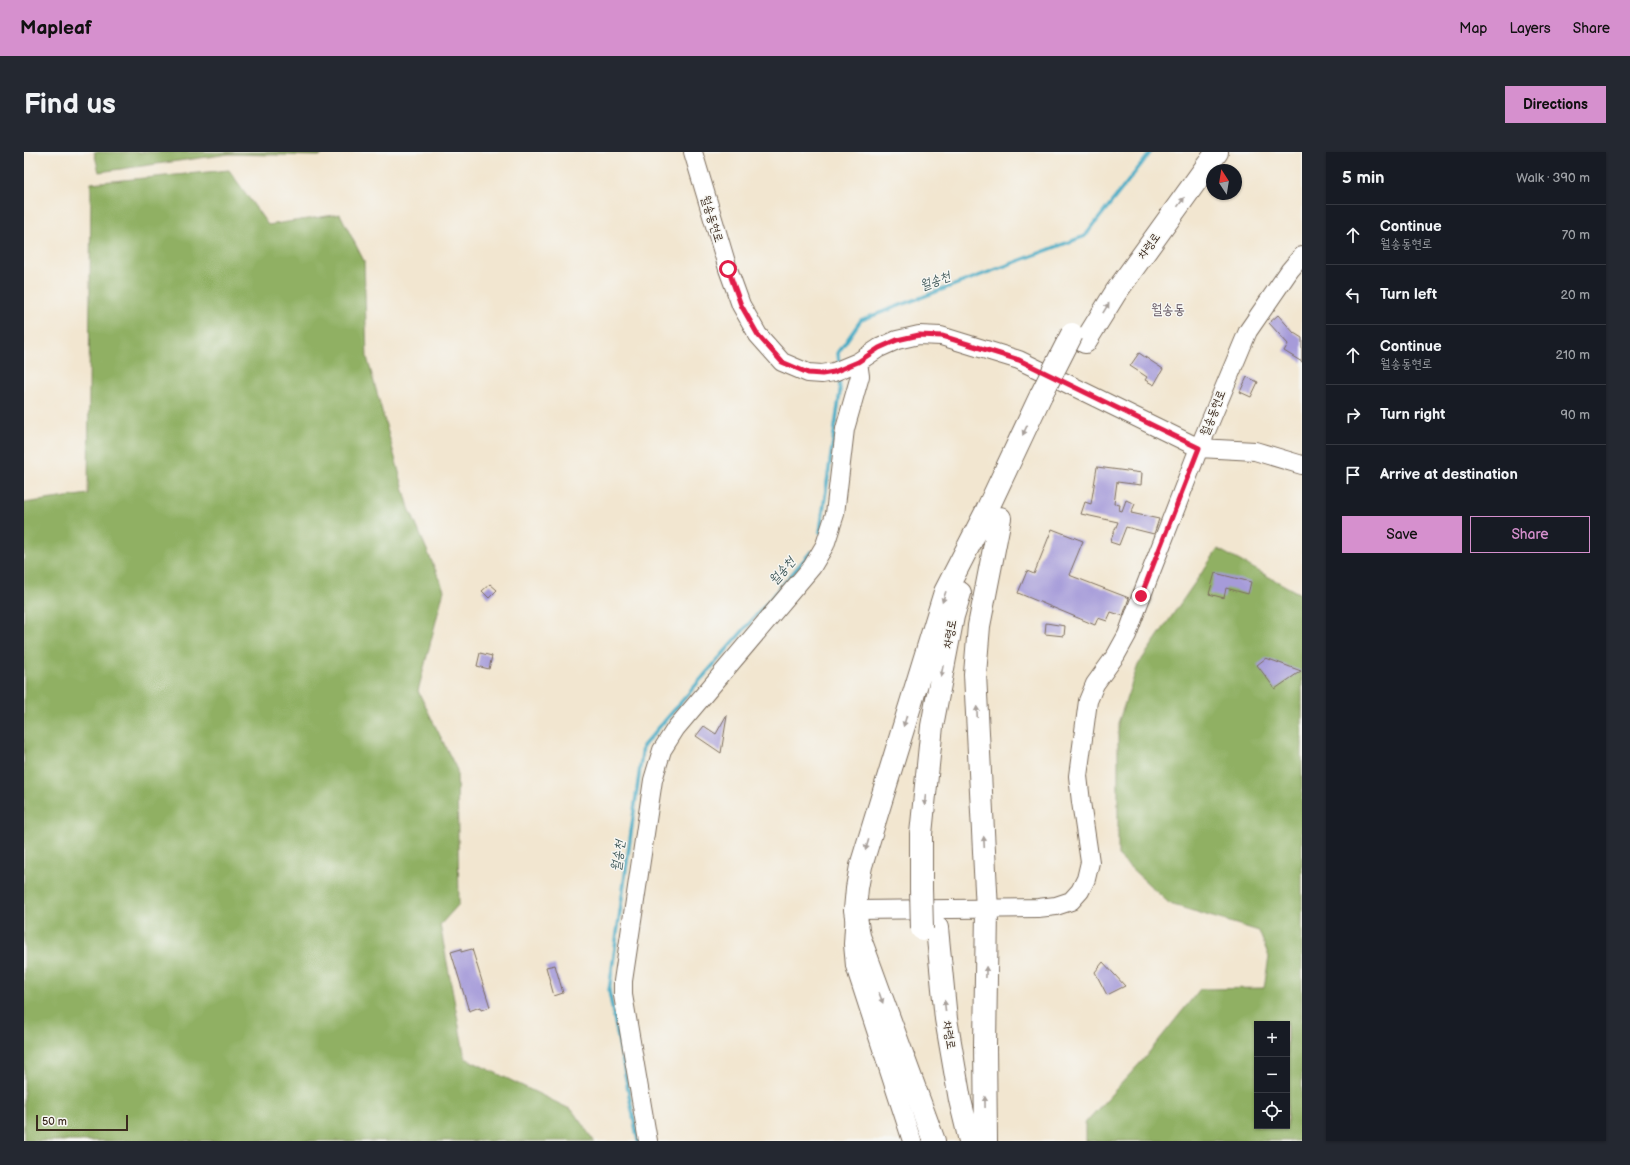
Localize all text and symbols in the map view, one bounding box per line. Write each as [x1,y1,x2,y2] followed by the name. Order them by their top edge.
[20,17,92,40] text: Mapleaf
[1459,20,1487,37] text: Map
[1509,20,1551,37] text: Layers
[1573,20,1610,37] text: Share
[1505,86,1606,123] button: Directions
[24,88,116,121] text: Find us
[1206,164,1242,200] north arrow
[1342,168,1385,188] text: 5 min
[1516,170,1590,186] text: Walk · 390 m
[698,194,726,244] street label: 월송동현로
[1177,197,1185,208] one-way arrow
[1380,217,1442,236] text: Continue
[1342,224,1364,246] icon: ahead
[1562,227,1590,243] text: 70 m
[1134,230,1164,262] street label: 차령로
[1380,236,1432,252] text: 월송동현로
[719,260,737,278] route start
[918,268,954,294] water label: 월송천
[1342,284,1364,306] icon: left
[1380,285,1437,304] text: Turn left
[1560,287,1590,303] text: 20 m
[1151,301,1185,318] district label: 월송동
[1102,303,1109,314] one-way arrow
[1380,337,1442,356] text: Continue
[1342,344,1364,366] icon: ahead
[1556,347,1590,363] text: 210 m
[1380,356,1432,372] text: 월송동현로
[1197,388,1229,438] street label: 월송동현로
[1342,404,1364,426] icon: right
[1380,405,1445,424] text: Turn right
[1561,407,1590,423] text: 90 m
[1022,424,1028,436] one-way arrow
[1342,464,1364,486] icon: arrive
[1380,465,1518,484] text: Arrive at destination
[1342,516,1462,553] button: Save
[1470,516,1590,553] button: Share
[766,553,799,588] water label: 월송천
[1132,587,1150,605] route end
[940,591,946,603] one-way arrow
[940,618,960,650] street label: 차령로
[939,665,945,677] one-way arrow
[974,706,981,718] one-way arrow
[902,715,908,727] one-way arrow
[921,794,928,806] one-way arrow
[980,836,987,848] one-way arrow
[608,838,628,873] water label: 월송천
[864,840,870,852] one-way arrow
[983,965,989,978] one-way arrow
[878,992,884,1004] one-way arrow
[942,1000,948,1012] one-way arrow
[939,1020,959,1050] street label: 차령로
[1254,1021,1290,1129] map controls
[1254,1021,1290,1057] button: +
[1254,1057,1290,1093] button: −
[1254,1093,1290,1129] button: locate
[982,1095,988,1108] one-way arrow
[36,1113,128,1132] scale bar
[42,1115,67,1128] text: 50 m

